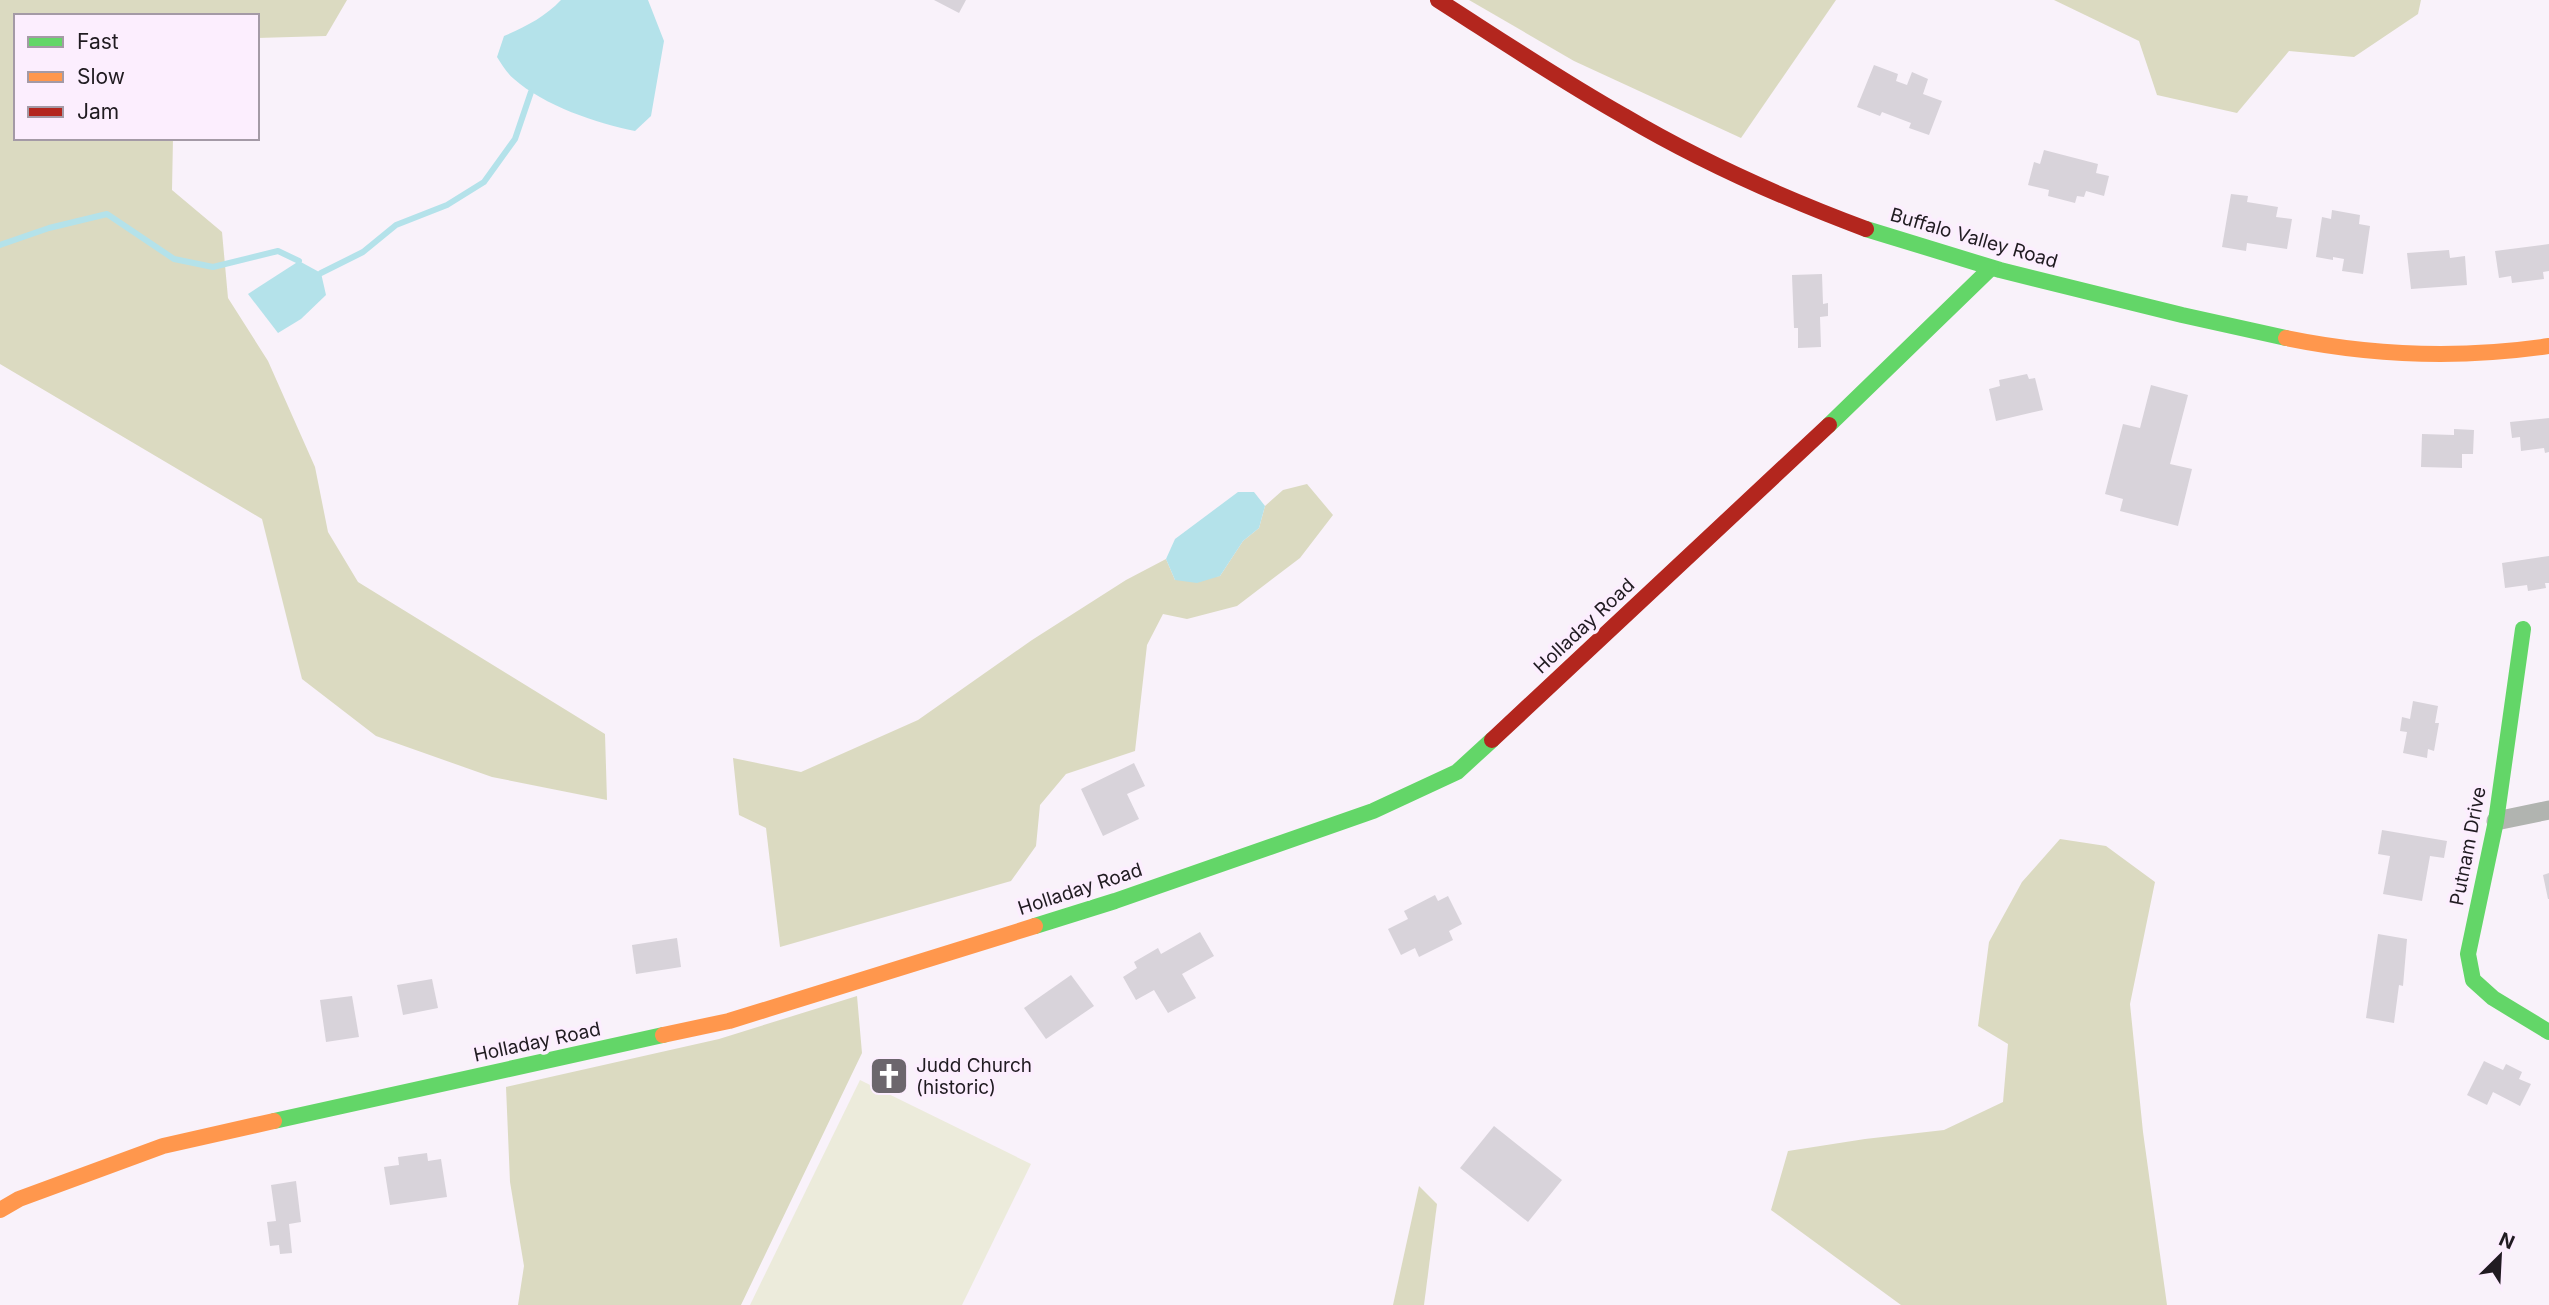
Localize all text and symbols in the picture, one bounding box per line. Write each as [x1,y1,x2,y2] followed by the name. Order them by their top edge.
[14,14,259,140] legend
[77,29,119,54] text: Fast
[77,64,125,89] text: Slow
[77,99,119,124] text: Jam
[1888,203,2060,273] street label: Buffalo Valley Road
[1529,574,1639,678] street label: Holladay Road
[2445,785,2491,907] street label: Putnam Drive
[1015,858,1145,920] street label: Holladay Road
[471,1017,603,1067] street label: Holladay Road
[916,1054,1032,1099] place label: Judd Church (historic)
[868,1055,910,1097] church icon: Judd Church (historic)
[2465,1221,2535,1291] north arrow
[2495,1227,2518,1254] text: N

